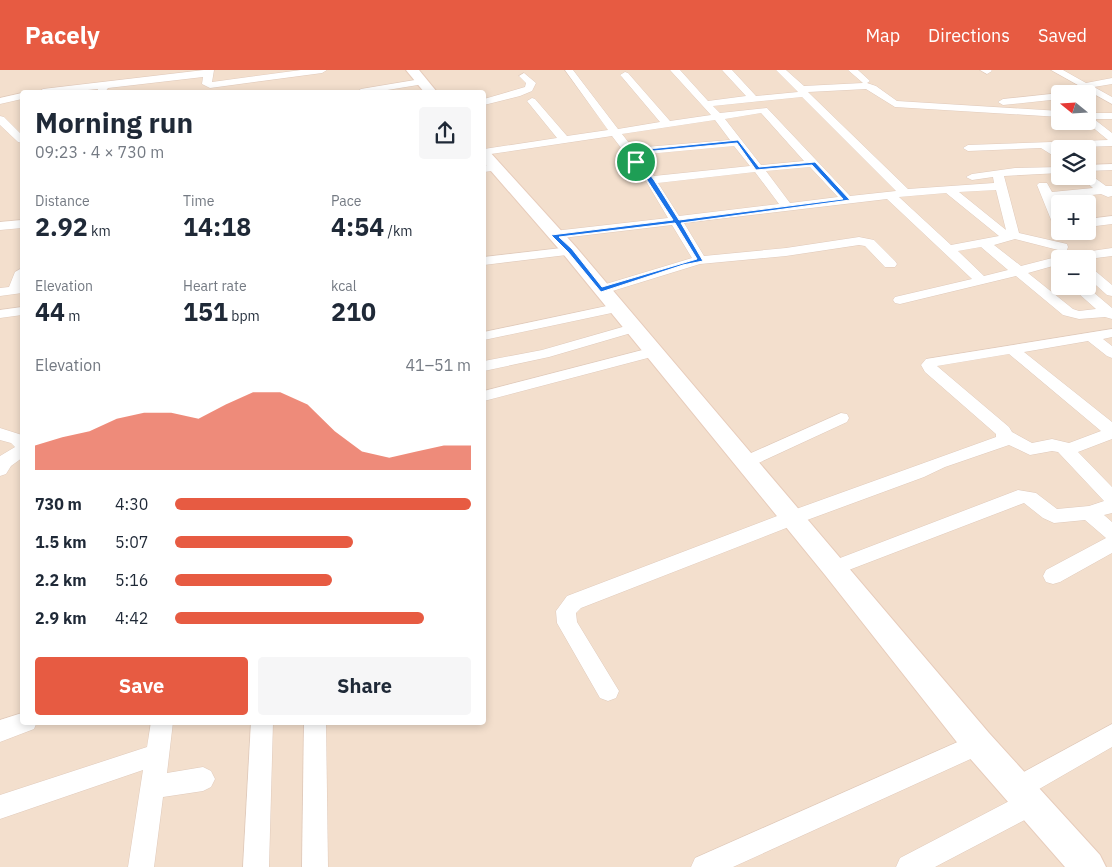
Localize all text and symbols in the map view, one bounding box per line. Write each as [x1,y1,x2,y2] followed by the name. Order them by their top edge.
[25,19,100,51] text: Pacely
[865,24,900,47] text: Map
[928,24,1010,47] text: Directions
[1038,24,1087,47] text: Saved
[1051,85,1096,130] north arrow
[1051,85,1096,295] map controls
[35,104,193,141] text: Morning run
[419,107,471,159] button: share
[1051,140,1096,185] button: layers
[615,141,657,183] pin
[35,142,164,162] text: 09:23 · 4 × 730 m
[622,148,650,176] icon: arrive
[35,192,90,210] text: Distance
[183,192,214,210] text: Time
[331,192,361,210] text: Pace
[1051,195,1096,240] button: +
[35,210,88,243] text: 2.92
[183,210,251,243] text: 14:18
[331,210,384,243] text: 4:54
[88,222,111,240] text: km
[384,222,413,240] text: /km
[1051,250,1096,295] button: −
[35,277,93,295] text: Elevation
[183,277,247,295] text: Heart rate
[331,277,356,295] text: kcal
[35,295,65,328] text: 44
[183,295,228,328] text: 151
[331,295,376,328] text: 210
[65,307,81,325] text: m
[228,307,260,325] text: bpm
[35,355,101,375] text: Elevation
[405,355,471,375] text: 41–51 m
[35,494,82,514] text: 730 m
[115,494,148,514] text: 4:30
[35,532,86,552] text: 1.5 km
[115,532,148,552] text: 5:07
[35,570,86,590] text: 2.2 km
[115,570,148,590] text: 5:16
[35,608,86,628] text: 2.9 km
[115,608,148,628] text: 4:42
[35,657,248,715] button: Save
[258,657,471,715] button: Share

